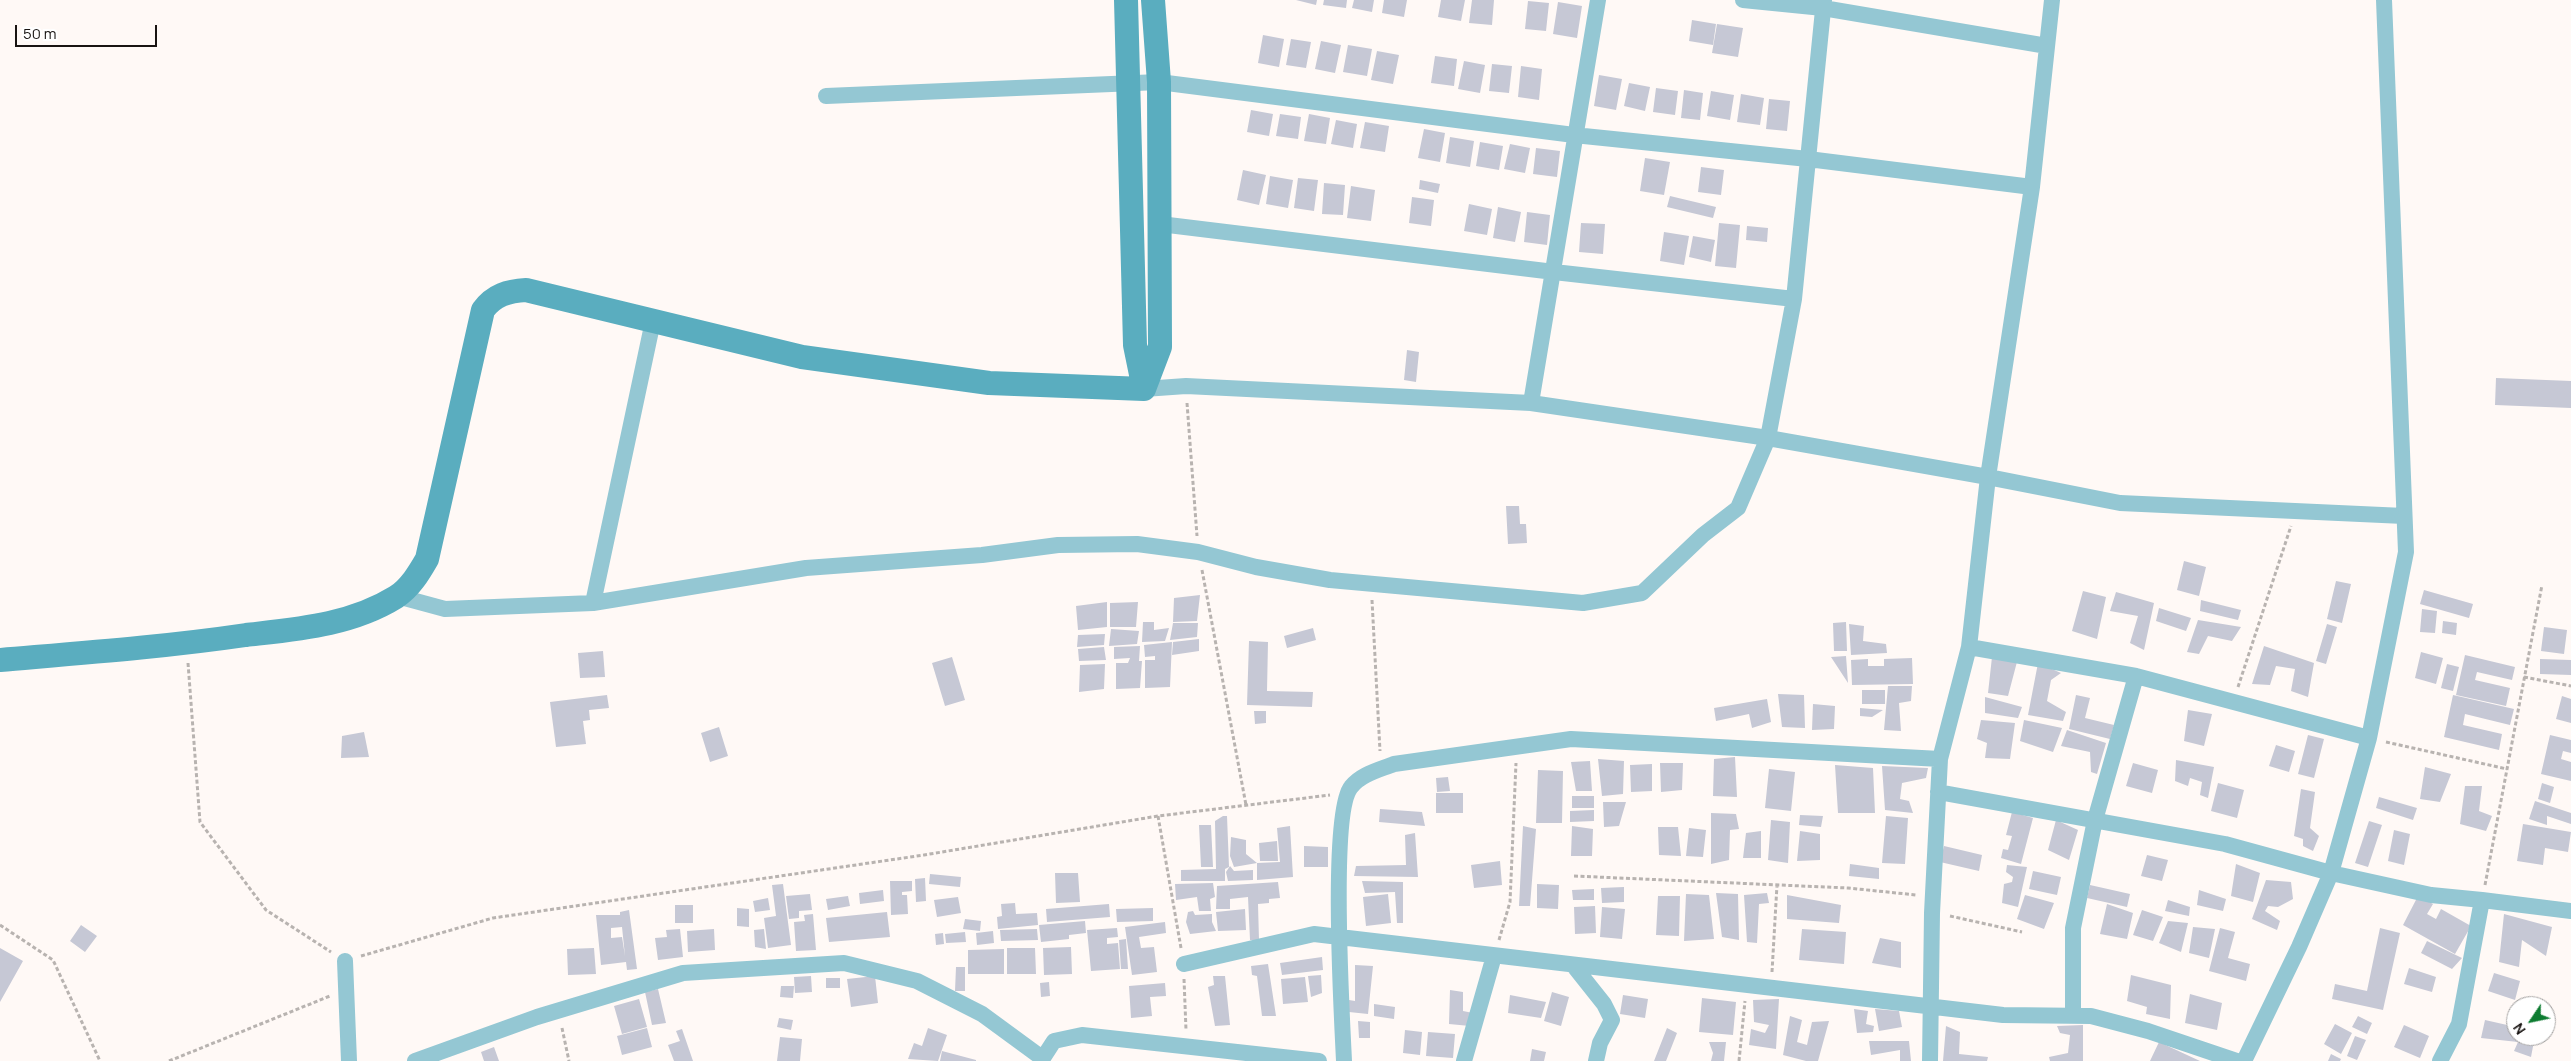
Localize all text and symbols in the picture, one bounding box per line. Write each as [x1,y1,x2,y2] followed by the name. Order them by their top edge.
[18,15,160,47] scale bar
[23,23,57,44] text: 50 m
[2506,996,2556,1046] north arrow
[2508,1020,2530,1039] text: N

